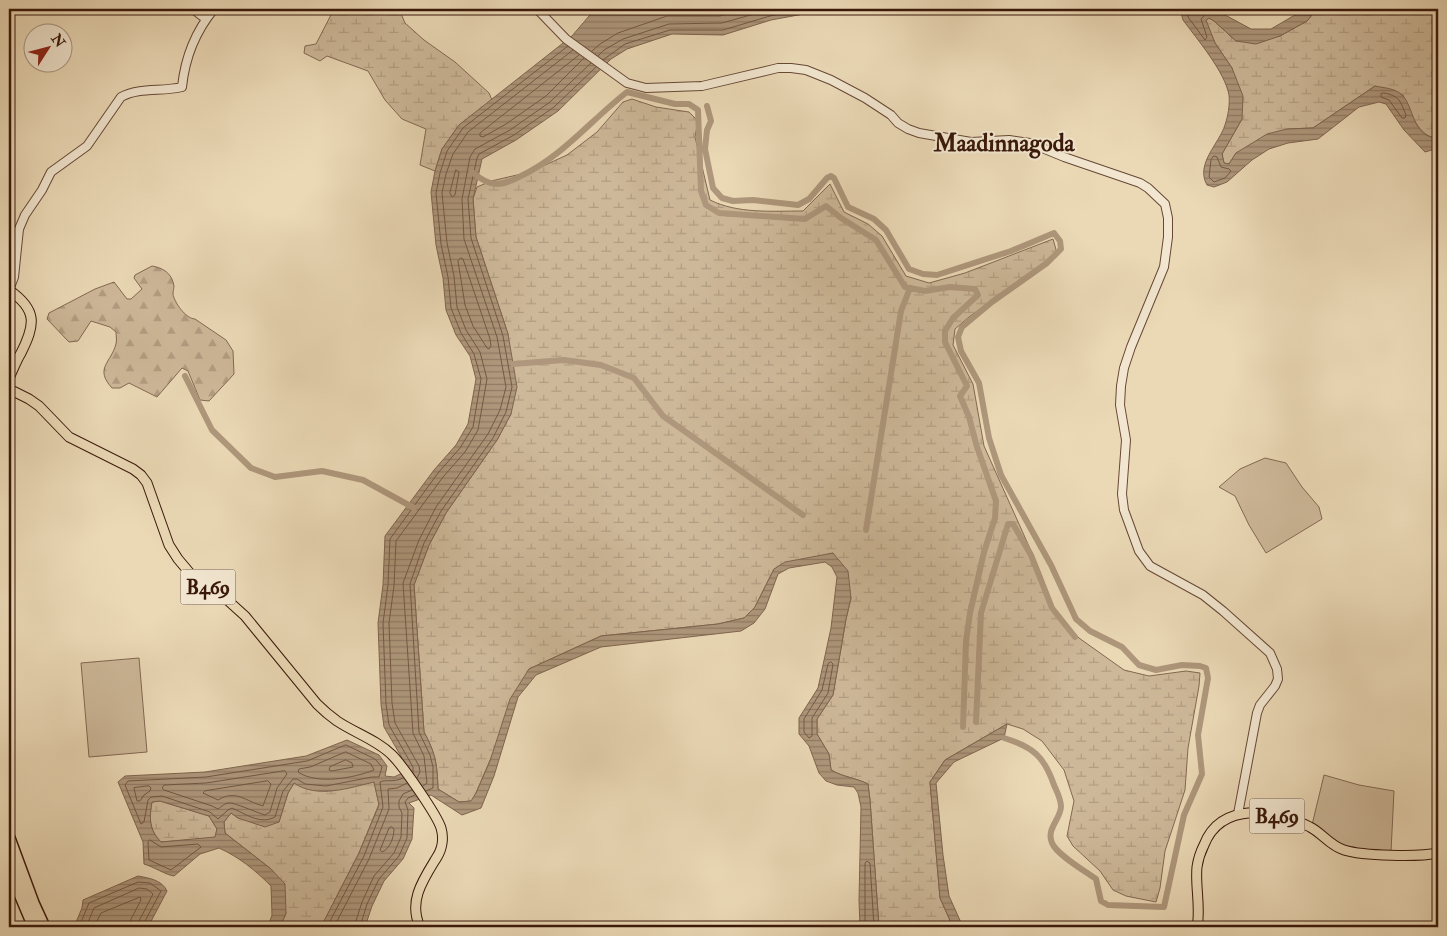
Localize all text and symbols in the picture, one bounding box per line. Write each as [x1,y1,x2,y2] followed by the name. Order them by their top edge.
[22,22,72,72] north arrow
[47,30,69,51] text: N
[933,128,1075,159] district label: Maadinnagoda
[180,570,236,604] road number: B469
[1250,798,1304,834] road number: B469

